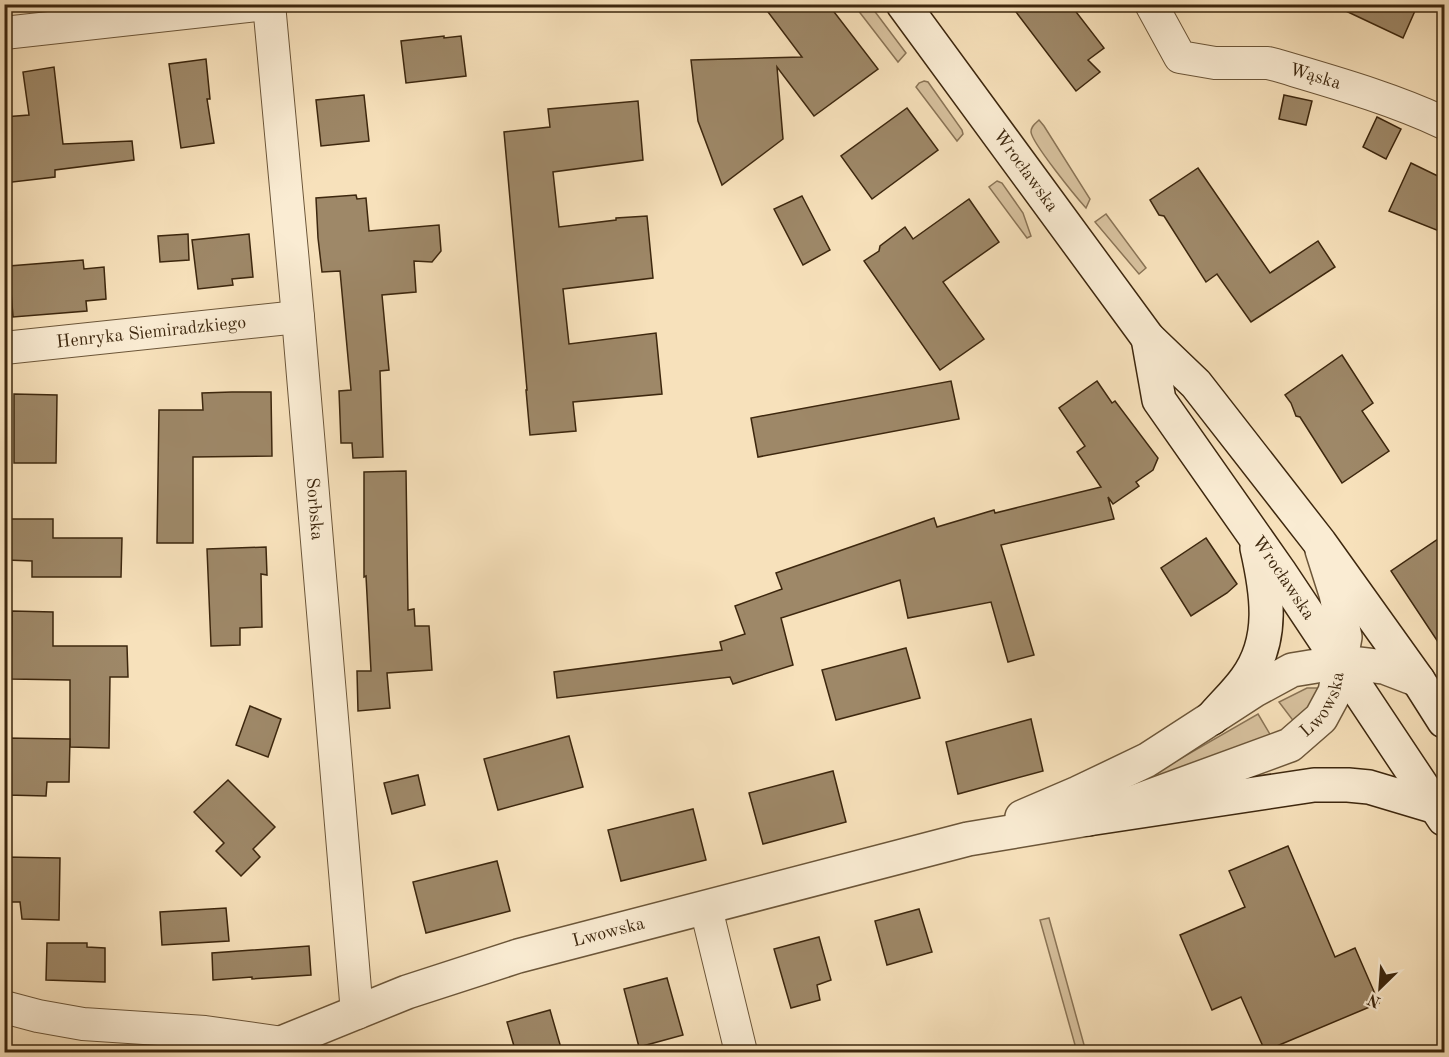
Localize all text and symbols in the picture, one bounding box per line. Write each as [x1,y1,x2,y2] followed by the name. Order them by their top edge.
[1287,60,1343,93] street label: Wąska
[990,127,1061,215] street label: Wrocławska
[55,314,247,351] street label: Henryka Siemiradzkiego
[303,477,326,541] street label: Sorbska
[1248,533,1318,623] street label: Wrocławska
[1297,670,1347,741] street label: Lwowska
[571,914,647,950] street label: Lwowska
[1350,958,1410,1018] north arrow
[1365,990,1383,1010] text: N

